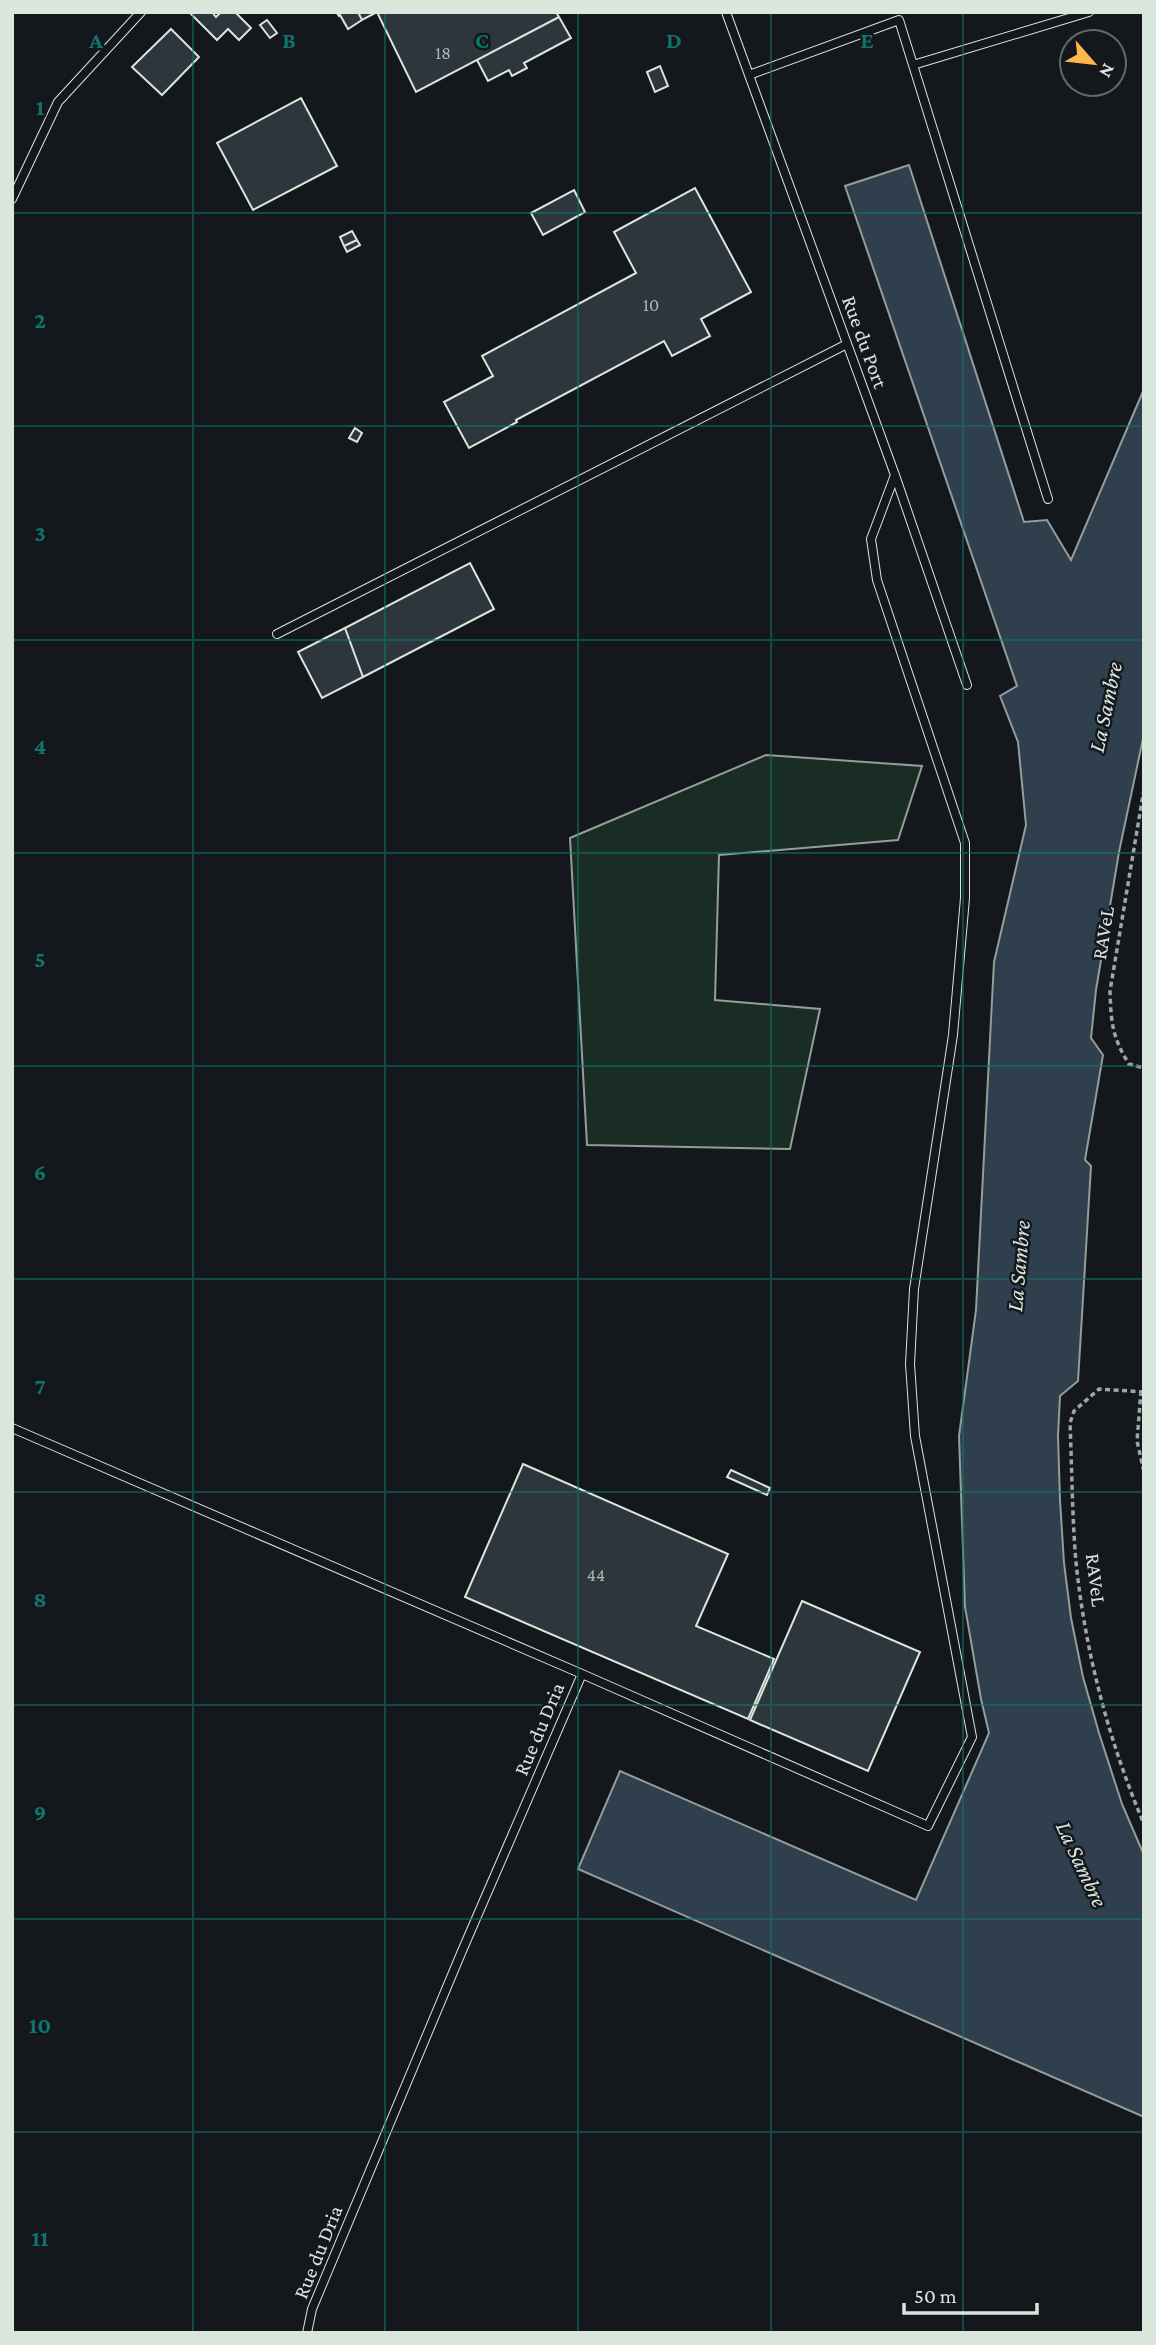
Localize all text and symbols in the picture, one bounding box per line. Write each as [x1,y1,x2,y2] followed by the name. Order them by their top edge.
[88,27,103,53] text: A
[282,27,296,53] text: B
[475,27,489,53] text: C
[666,27,682,53] text: D
[860,27,874,53] text: E
[1058,28,1128,98] north arrow
[435,43,451,63] house number: 18
[1095,60,1120,81] text: N
[36,94,45,120] text: 1
[837,292,893,393] street label: Rue du Port
[643,295,659,315] house number: 10
[34,307,46,333] text: 2
[34,520,46,546] text: 3
[1083,659,1127,755] water label: La Sambre
[34,733,46,759] text: 4
[1087,904,1119,961] street label: RAVeL
[34,946,46,972] text: 5
[34,1159,46,1185] text: 6
[1001,1219,1035,1313] water label: La Sambre
[34,1373,46,1399] text: 7
[1081,1552,1111,1608] street label: RAVeL
[587,1565,605,1585] house number: 44
[33,1586,47,1612] text: 8
[509,1679,569,1779] street label: Rue du Dria
[34,1799,46,1825] text: 9
[1051,1817,1113,1911] water label: La Sambre
[29,2012,51,2038] text: 10
[288,2202,348,2302] street label: Rue du Dria
[31,2225,49,2251] text: 11
[904,2272,1037,2316] scale bar
[914,2284,957,2308] text: 50 m

